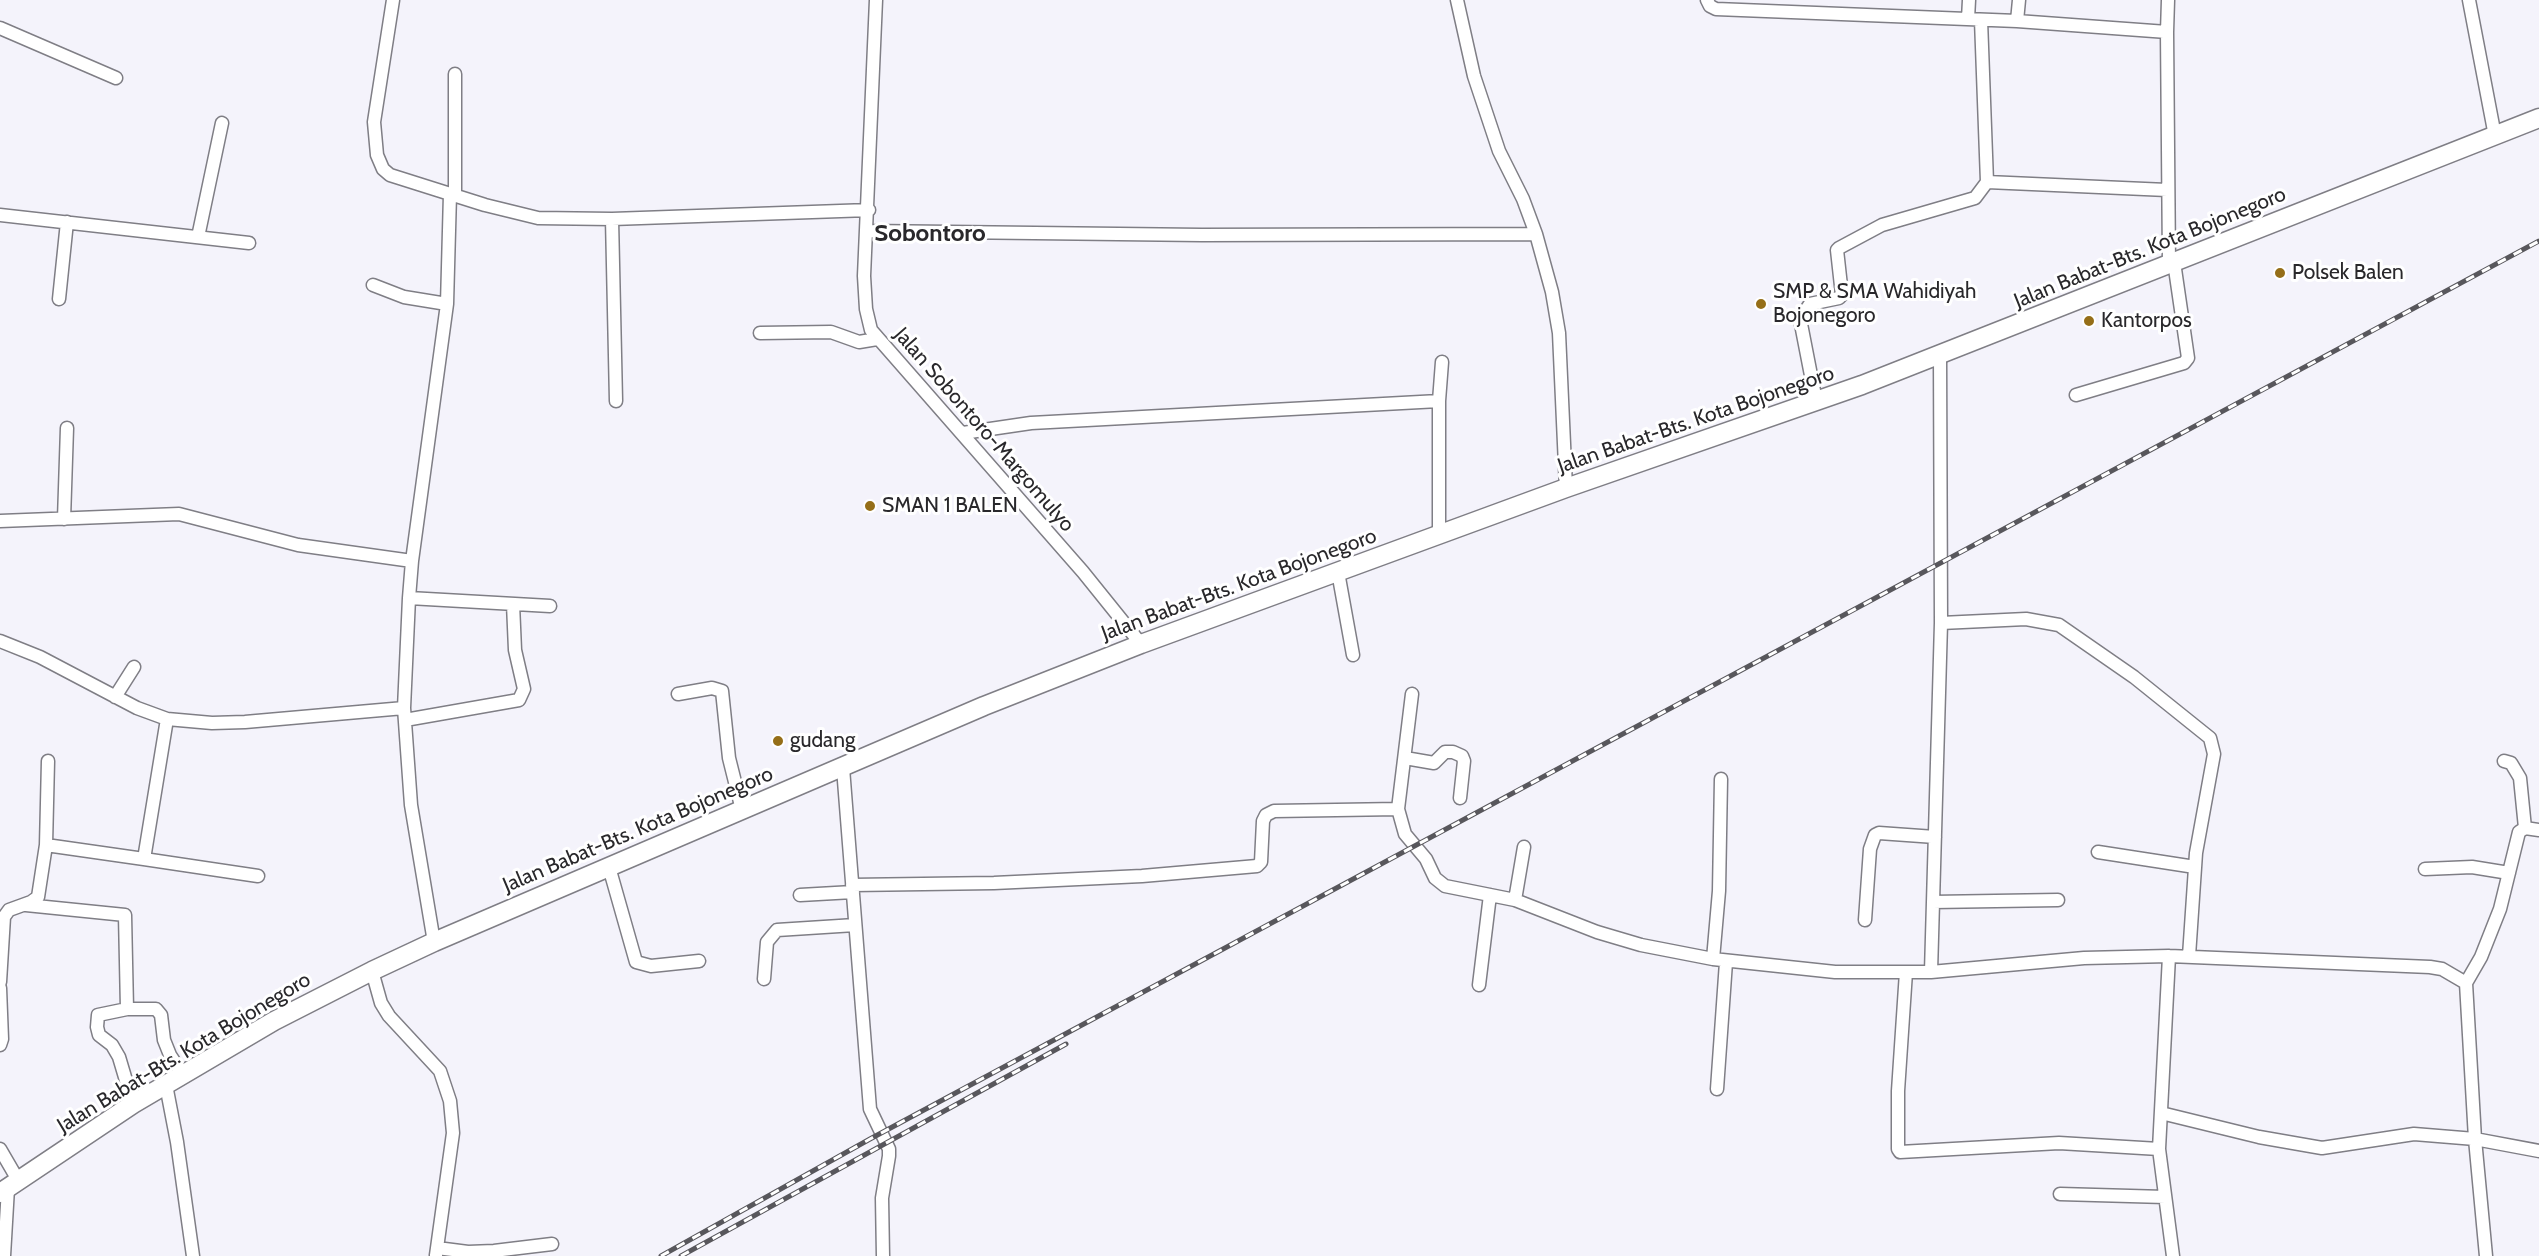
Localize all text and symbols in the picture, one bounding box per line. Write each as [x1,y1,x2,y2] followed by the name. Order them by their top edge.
[2010,182,2290,314] street label: Jalan Babat-Bts. Kota Bojonegoro
[874,220,986,248] district label: Sobontoro
[2292,260,2404,286] place label: Polsek Balen
[2273,266,2287,280] marker: Polsek Balen
[1773,279,1976,329] place label: SMP & SMA Wahidiyah Bojonegoro
[1754,297,1768,311] marker: SMP & SMA Wahidiyah Bojonegoro
[2101,308,2192,334] place label: Kantorpos
[2082,314,2096,328] marker: Kantorpos
[888,323,1080,537] street label: Jalan Sobontoro-Margomulyo
[1554,361,1838,479] street label: Jalan Babat-Bts. Kota Bojonegoro
[882,493,1018,519] place label: SMAN 1 BALEN
[863,499,877,513] marker: SMAN 1 BALEN
[1098,523,1380,647] street label: Jalan Babat-Bts. Kota Bojonegoro
[790,728,855,754] place label: gudang
[771,734,785,748] marker: gudang
[499,762,777,898] street label: Jalan Babat-Bts. Kota Bojonegoro
[53,967,315,1139] street label: Jalan Babat-Bts. Kota Bojonegoro

